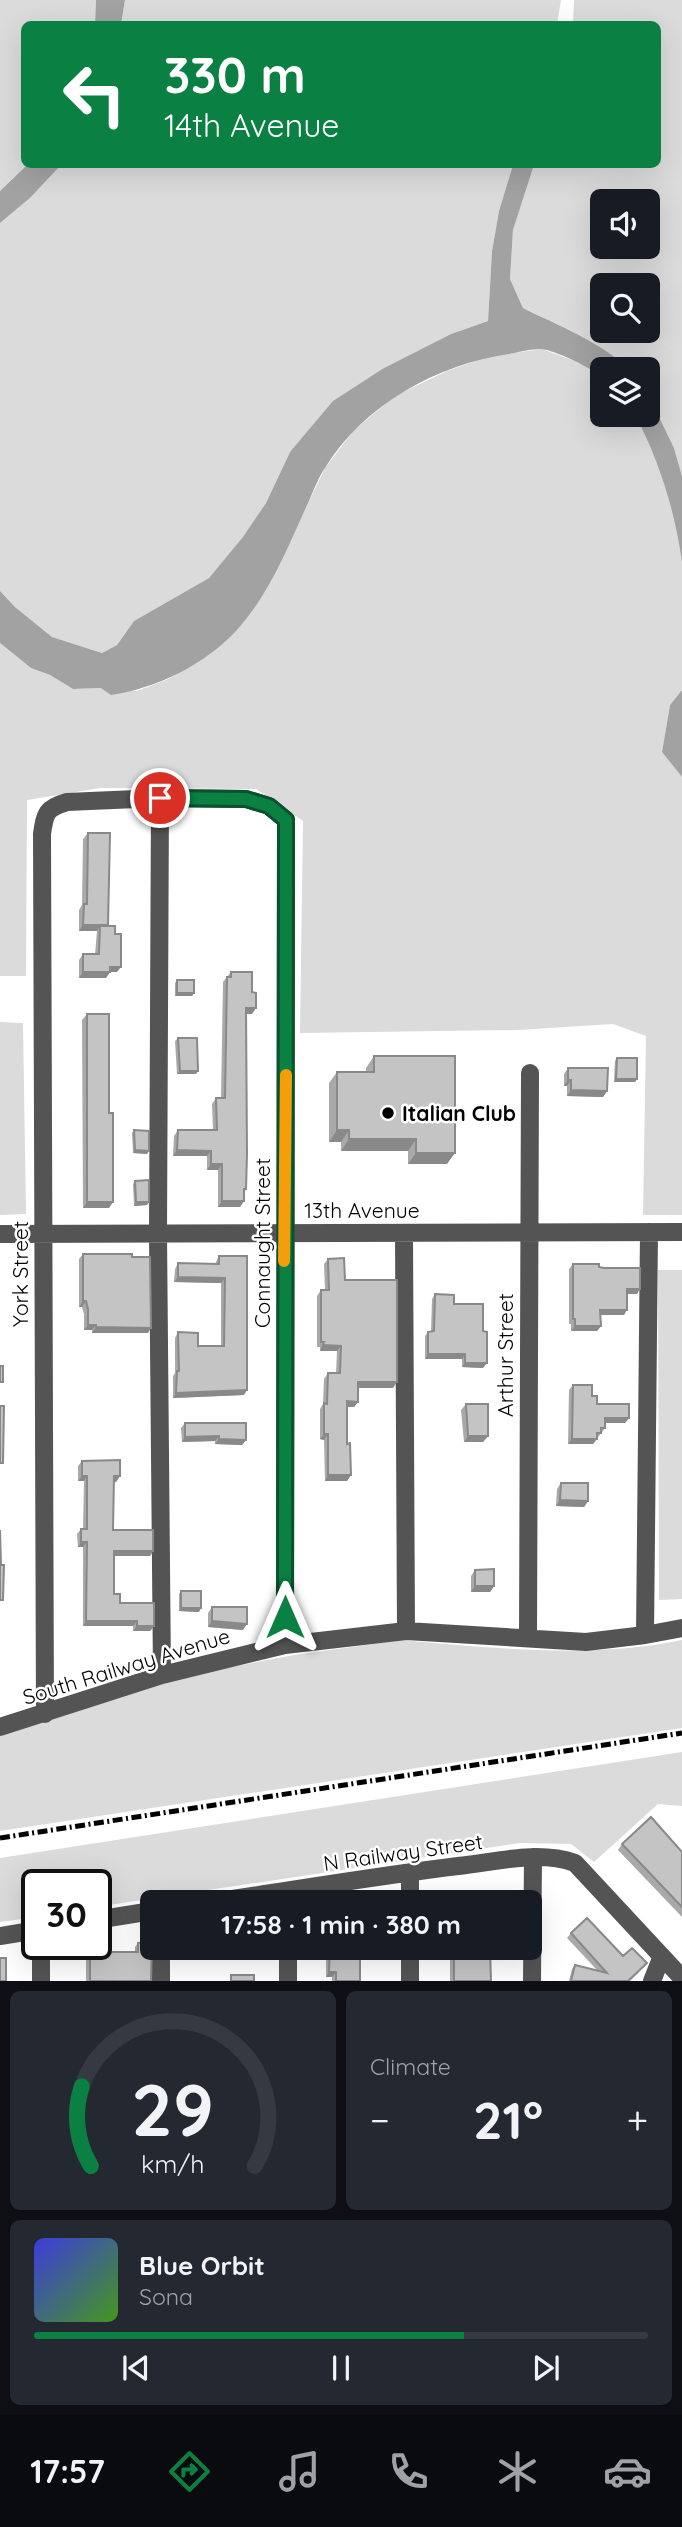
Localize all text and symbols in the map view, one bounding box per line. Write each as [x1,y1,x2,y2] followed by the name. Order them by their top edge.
[164,44,306,105] text: 330 m
[49,49,140,140] icon: left
[164,105,339,145] text: 14th Avenue
[590,189,660,427] map controls
[590,189,660,259] button: sound
[590,273,660,343] button: search
[590,357,660,427] button: layers
[130,768,190,828] pin
[141,779,179,817] icon: arrive
[402,1100,516,1126] place label: Italian Club
[380,1105,396,1121] marker: Italian Club
[249,1158,275,1328] street label: Connaught Street
[304,1197,420,1223] street label: 13th Avenue
[7,1221,33,1327] street label: York Street
[492,1293,518,1417] street label: Arthur Street
[248,1580,322,1654] position arrow
[19,1622,233,1710] street label: South Railway Avenue
[322,1828,484,1876] street label: N Railway Street
[21,1869,112,1960] speed limit sign: 30
[221,1908,461,1941] text: 17:58 · 1 min · 380 m
[370,2052,451,2081] text: Climate
[132,2064,214,2155] text: 29
[473,2087,543,2152] text: 21°
[370,2096,390,2144] text: −
[627,2096,648,2144] text: +
[141,2148,205,2179] text: km/h
[139,2249,265,2282] text: Blue Orbit
[139,2282,193,2311] text: Sona
[117,2349,155,2387] icon: previous
[322,2349,360,2387] icon: pause
[527,2349,565,2387] icon: next
[165,2447,214,2496] icon: directions
[275,2447,324,2496] icon: music
[384,2447,433,2496] icon: phone
[493,2447,542,2496] icon: climate
[603,2447,652,2496] icon: car
[30,2451,105,2491] text: 17:57

